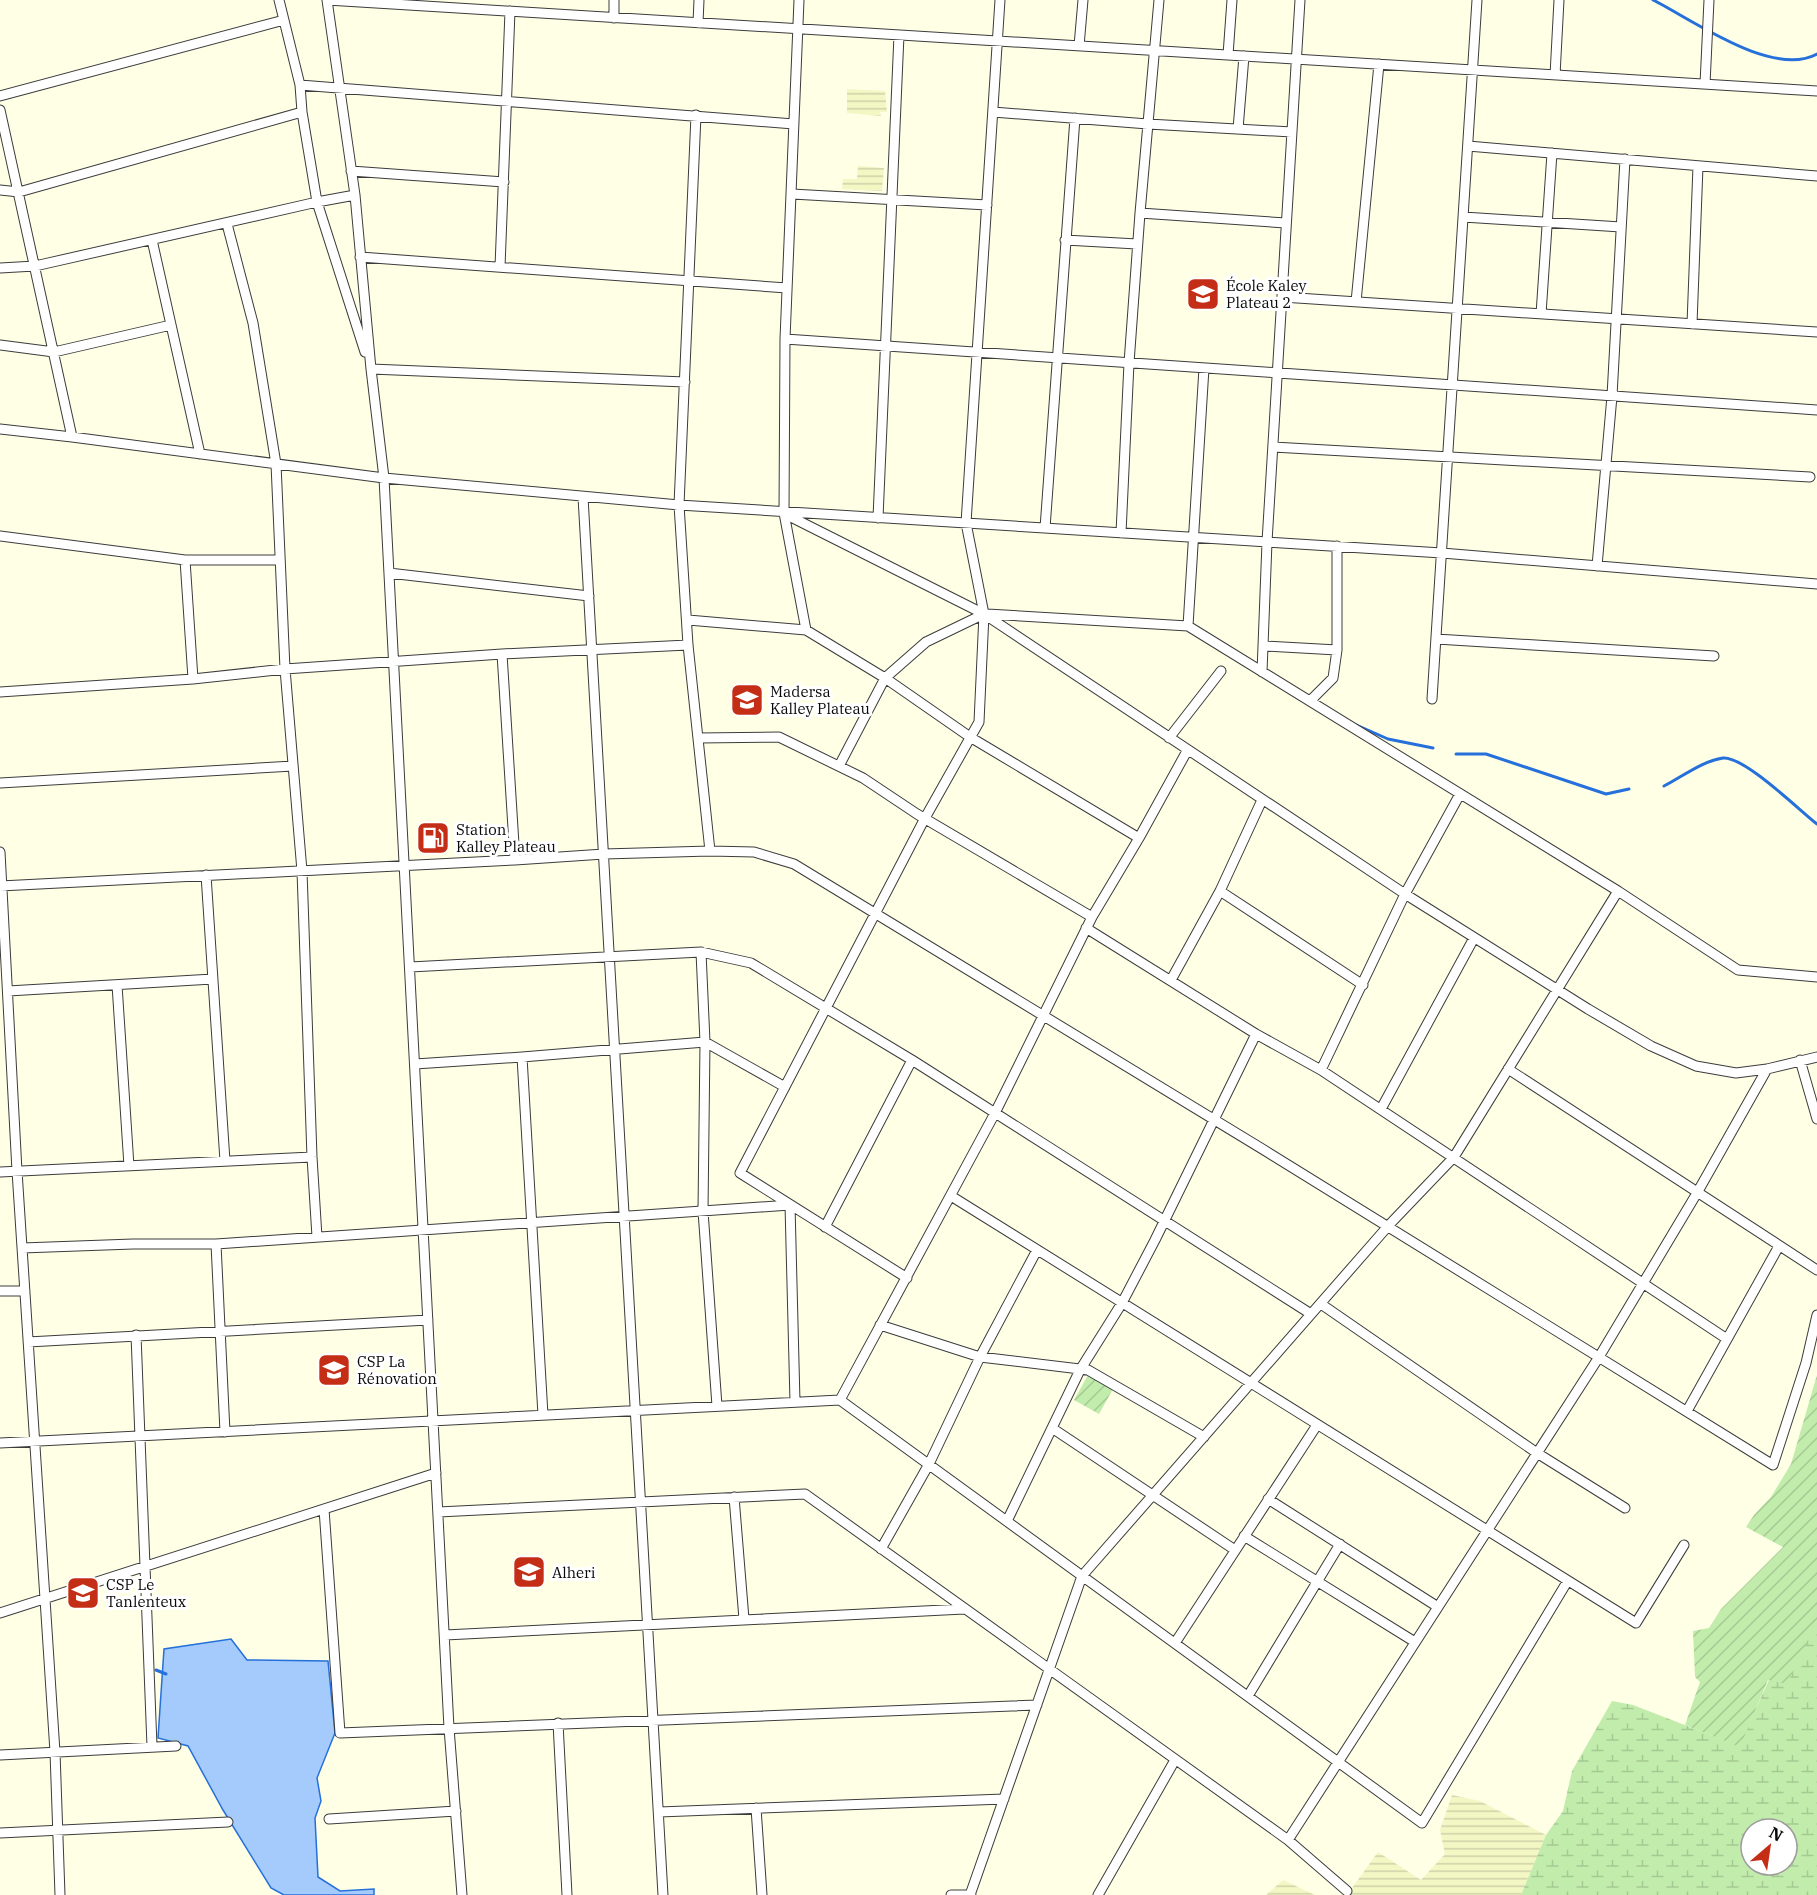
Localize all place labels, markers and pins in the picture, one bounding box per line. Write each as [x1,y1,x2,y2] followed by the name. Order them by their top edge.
[1185,276,1221,312] school or university icon: École Kaley Plateau 2
[1226,276,1307,312] place label: École Kaley Plateau 2
[729,682,765,718] school or university icon: Madersa Kalley Plateau
[770,682,870,718] place label: Madersa Kalley Plateau
[415,820,451,856] fuel station icon: Station Kalley Plateau
[456,820,556,856] place label: Station Kalley Plateau
[316,1352,352,1388] school or university icon: CSP La Rénovation
[357,1352,437,1388] place label: CSP La Rénovation
[511,1554,547,1590] school or university icon: Alheri
[552,1563,596,1582] place label: Alheri
[65,1575,101,1611] school or university icon: CSP Le Tanlenteux
[106,1575,186,1611] place label: CSP Le Tanlenteux

